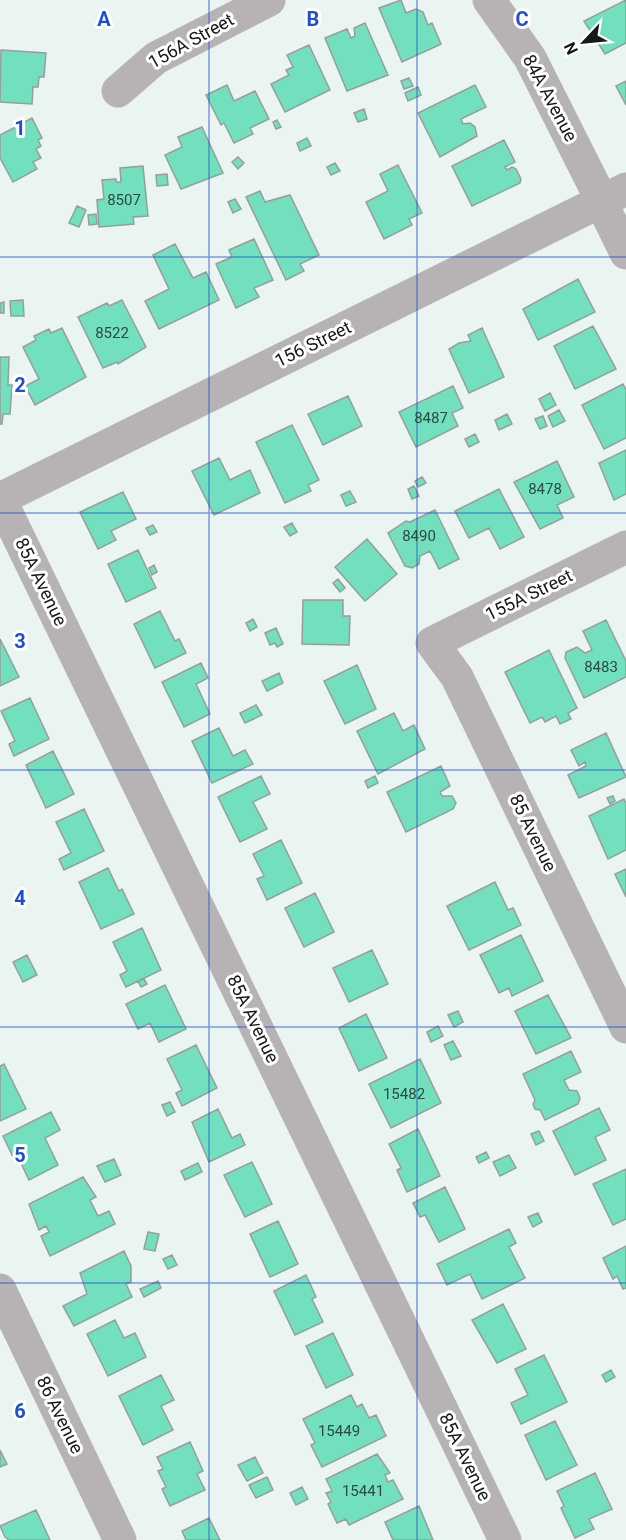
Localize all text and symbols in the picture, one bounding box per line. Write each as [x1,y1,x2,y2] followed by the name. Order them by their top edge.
[97,7,111,31] text: A
[307,7,319,31] text: B
[515,7,529,31] text: C
[145,9,237,73] street label: 156A Street
[554,12,614,72] north arrow
[560,39,582,58] text: N
[519,51,582,145] street label: 84A Avenue
[14,116,26,140] text: 1
[107,191,141,209] house number: 8507
[271,316,354,371] street label: 156 Street
[95,324,129,342] house number: 8522
[14,373,26,397] text: 2
[414,409,448,427] house number: 8487
[528,480,562,498] house number: 8478
[402,527,436,545] house number: 8490
[11,534,72,629] street label: 85A Avenue
[482,564,576,625] street label: 155A Street
[14,629,26,653] text: 3
[584,658,618,676] house number: 8483
[506,791,561,875] street label: 85 Avenue
[14,886,26,910] text: 4
[223,971,284,1066] street label: 85A Avenue
[383,1085,425,1103] house number: 15482
[14,1143,26,1167] text: 5
[33,1373,88,1457] street label: 86 Avenue
[14,1399,26,1423] text: 6
[435,1409,496,1504] street label: 85A Avenue
[318,1422,360,1440] house number: 15449
[342,1482,384,1500] house number: 15441

